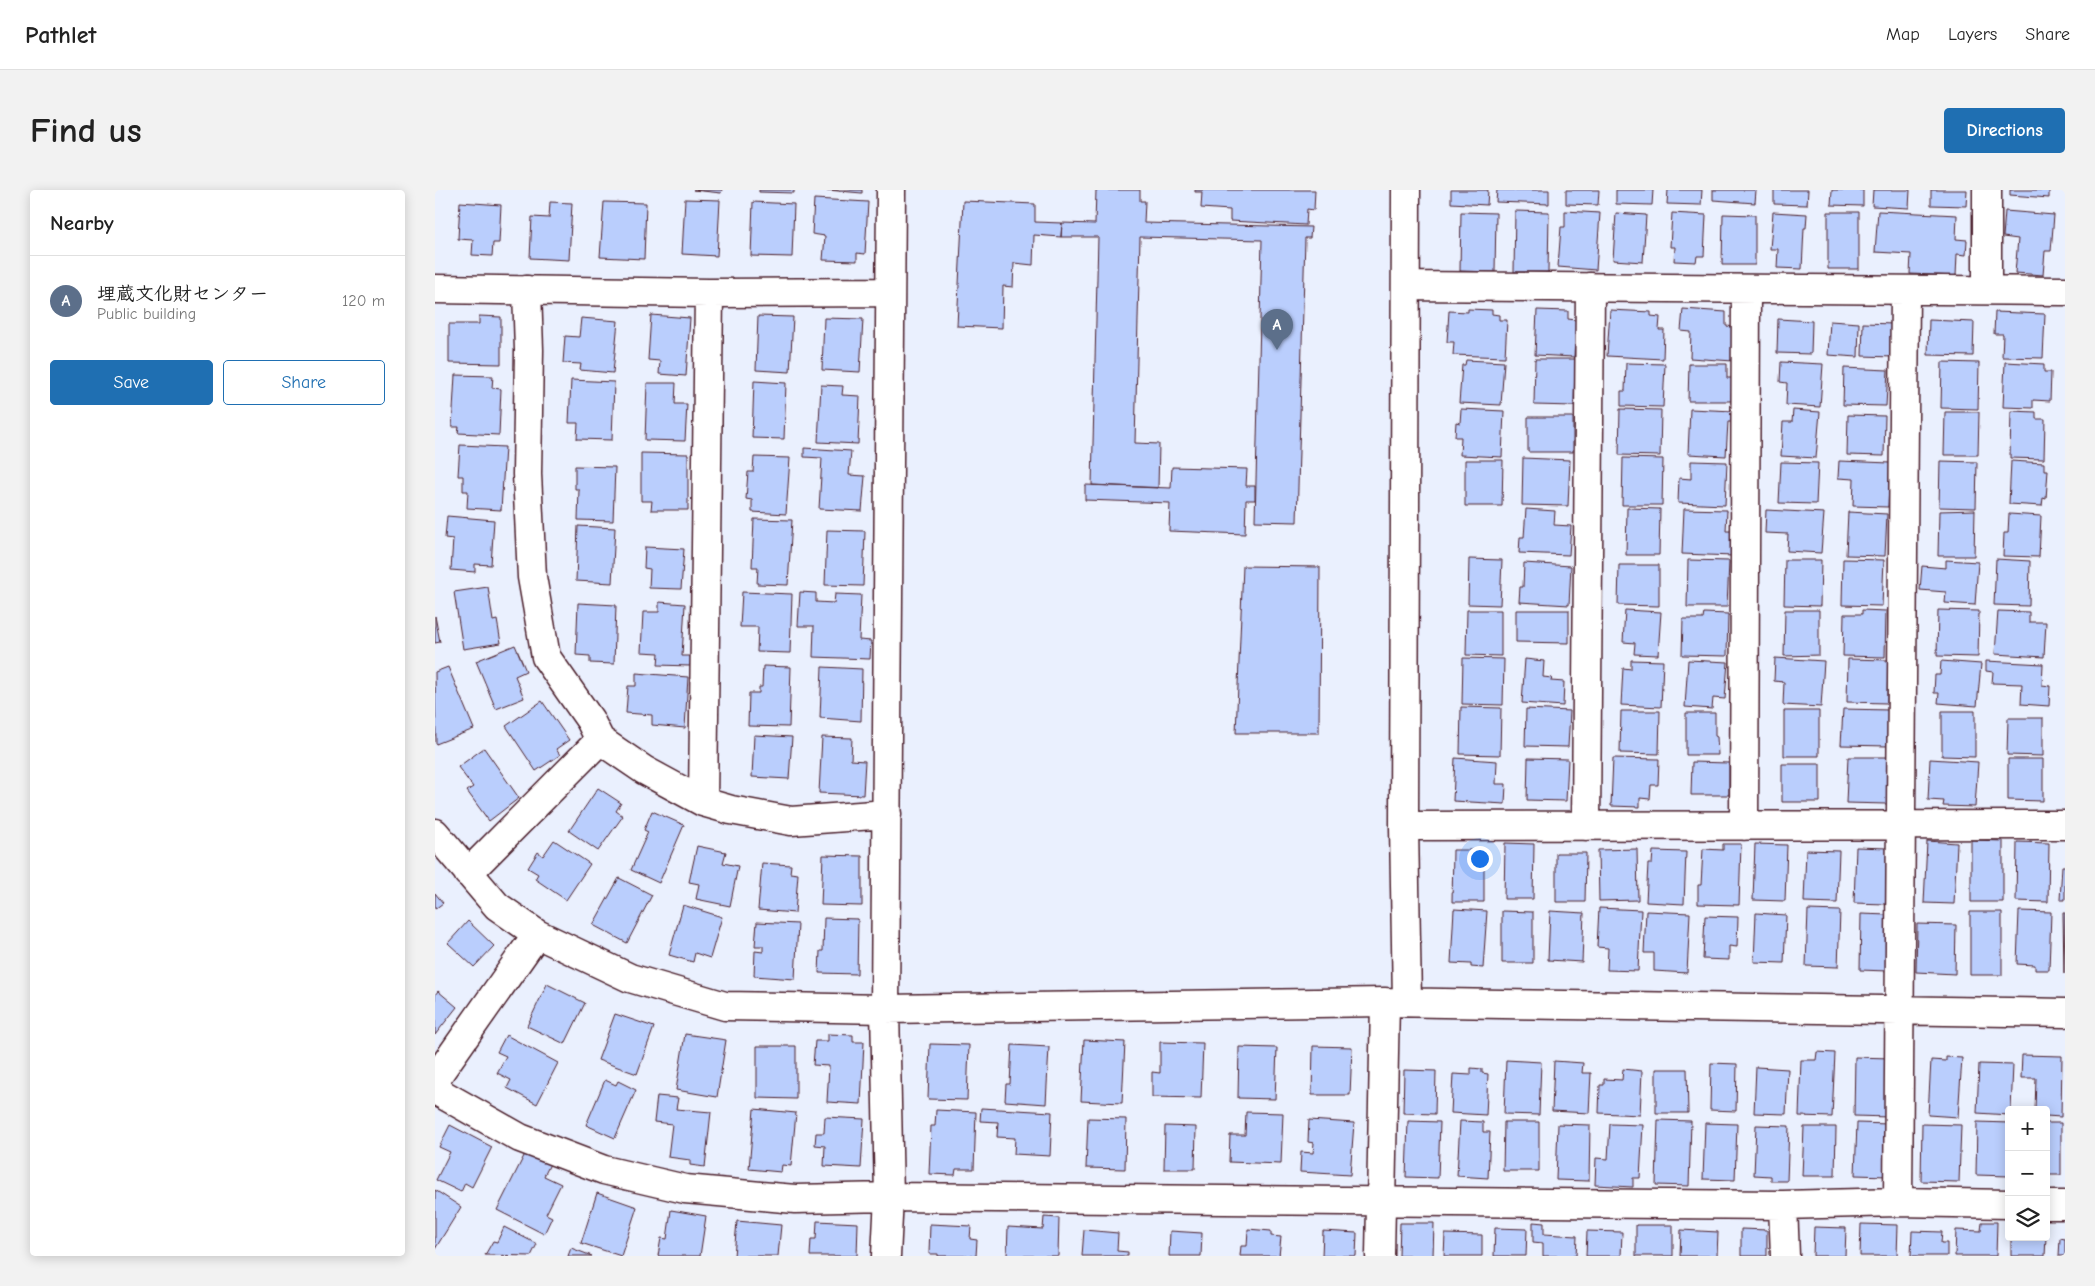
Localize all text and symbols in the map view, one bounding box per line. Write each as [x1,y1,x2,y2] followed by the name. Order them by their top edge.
[25,21,96,49] text: Pathlet
[1886,24,1920,45] text: Map
[1948,24,1997,45] text: Layers
[2025,24,2070,45] text: Share
[1944,108,2065,153] button: Directions
[30,110,142,151] text: Find us
[50,211,114,235] text: Nearby
[97,283,268,305] text: 埋蔵文化財センター
[62,292,70,310] text: A
[342,292,385,310] text: 120 m
[97,305,196,323] text: Public building
[1261,309,1293,350] pin: A
[50,360,213,405] button: Save
[223,360,385,405] button: Share
[1467,846,1493,872] your location
[2005,1106,2050,1241] map controls
[2005,1106,2050,1151] button: +
[2005,1151,2050,1196] button: −
[2005,1196,2050,1241] button: layers

